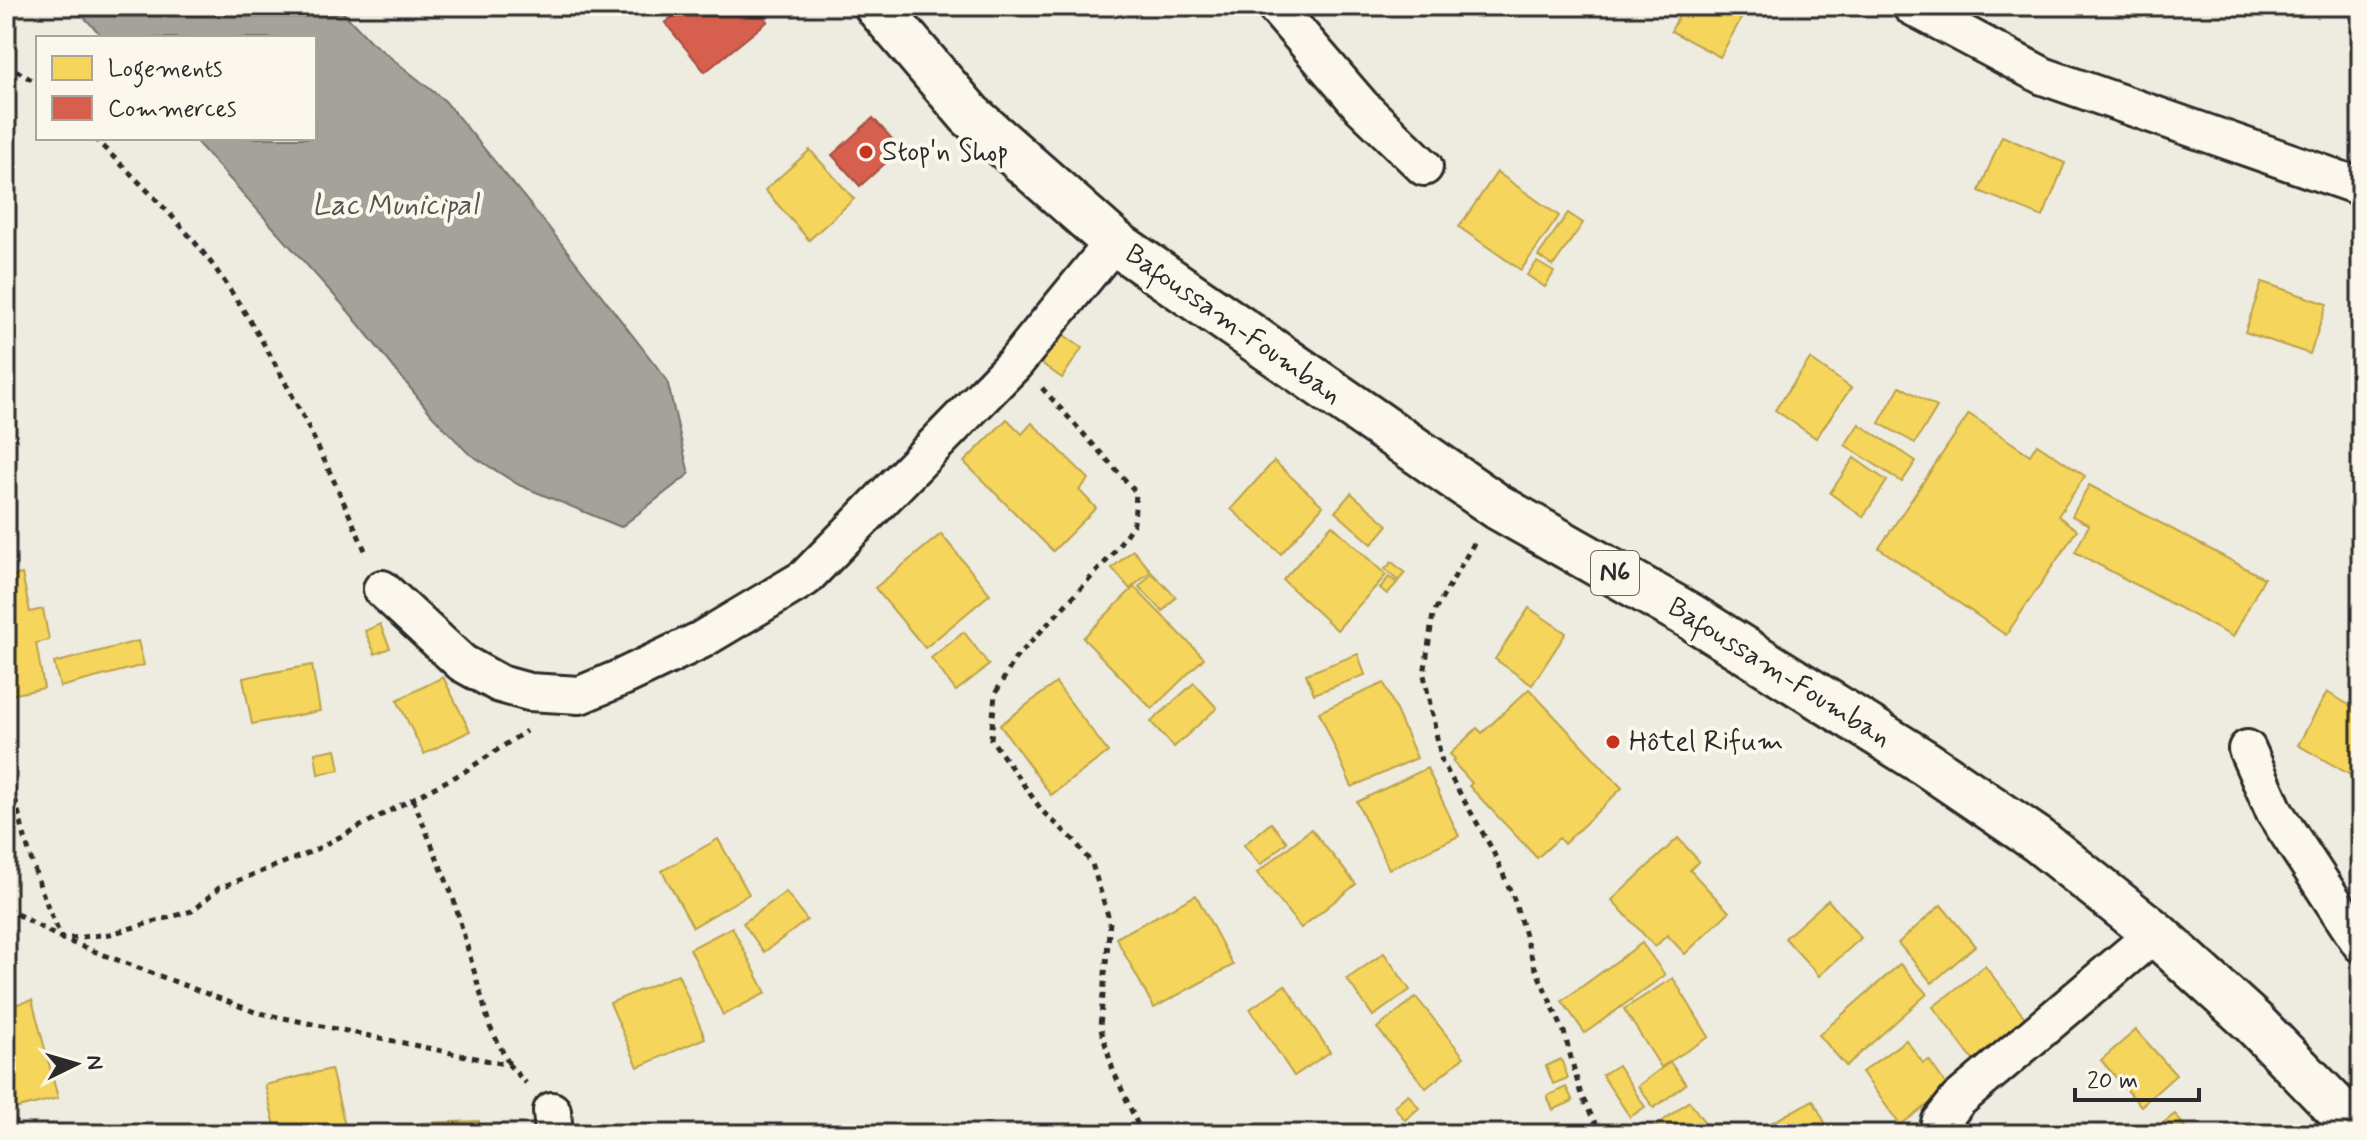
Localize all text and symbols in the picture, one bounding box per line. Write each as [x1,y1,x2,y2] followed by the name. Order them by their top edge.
[36,36,316,140] legend
[108,54,222,88] text: Logements
[108,94,237,125] text: Commerces
[882,134,1009,171] place label: Stop'n Shop
[857,143,875,161] marker: Stop'n Shop
[312,186,480,225] water label: Lac Municipal
[1116,236,1349,415] street label: Bafoussam-Foumban
[1591,551,1639,595] road number: N6
[1659,589,1898,758] street label: Bafoussam-Foumban
[1629,724,1784,761] place label: Hôtel Rifum
[1604,733,1622,751] marker: Hôtel Rifum
[36,1024,116,1104] north arrow
[2075,1052,2199,1102] scale bar
[79,1054,109,1071] text: N
[2087,1066,2138,1097] text: 20 m

